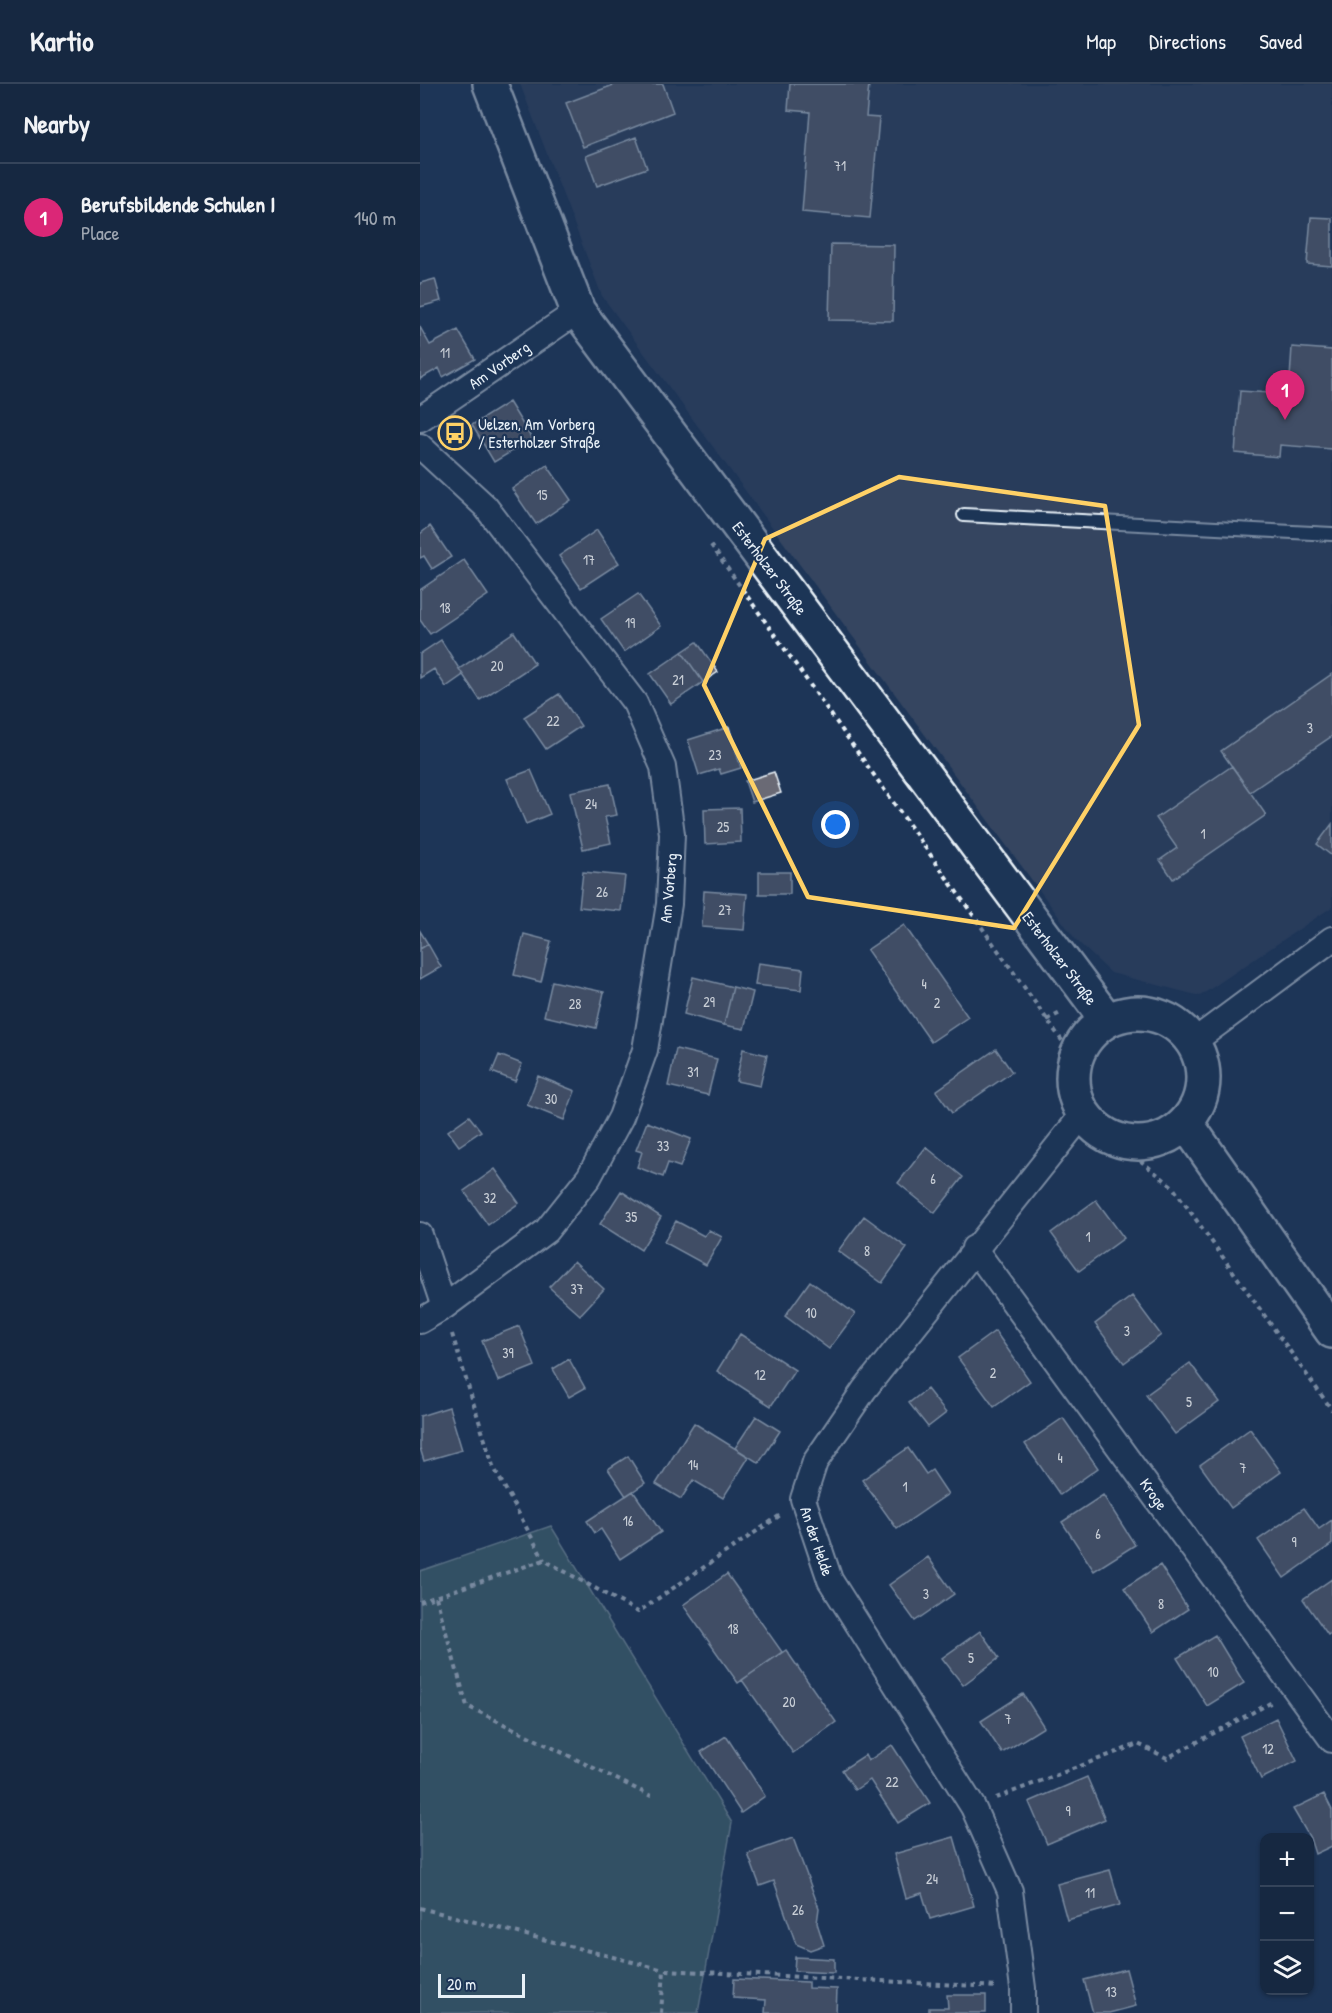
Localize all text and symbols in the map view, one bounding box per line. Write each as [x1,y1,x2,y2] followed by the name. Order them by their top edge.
[30,22,94,60] text: Kartio
[1086,27,1116,56] text: Map
[1149,27,1226,56] text: Directions
[1259,27,1302,56] text: Saved
[24,106,90,141] text: Nearby
[834,156,846,175] house number: 71
[81,189,276,219] text: Berufsbildende Schulen I
[40,204,47,231] text: 1
[354,204,396,231] text: 140 m
[81,219,120,246] text: Place
[464,336,534,394] street label: Am Vorberg
[440,343,450,362] house number: 11
[1266,370,1304,420] pin: 1
[478,413,601,453] place label: Uelzen, Am Vorberg / Esterholzer Straße
[437,415,473,451] bus stop icon: Uelzen, Am Vorberg / Esterholzer Straße
[536,485,548,504] house number: 15
[728,517,813,620] street label: Esterholzer Straße
[583,550,595,569] house number: 17
[439,598,451,617] house number: 18
[625,613,635,632] house number: 19
[491,656,503,675] house number: 20
[672,670,684,689] house number: 21
[546,711,560,730] house number: 22
[1307,718,1313,737] house number: 3
[709,745,721,764] house number: 23
[585,794,597,813] house number: 24
[821,810,850,839] your location
[717,817,729,836] house number: 25
[1200,824,1206,843] house number: 1
[654,852,682,924] street label: Am Vorberg
[596,882,608,901] house number: 26
[718,900,732,919] house number: 27
[1018,907,1103,1010] street label: Esterholzer Straße
[921,974,927,993] house number: 4
[703,992,715,1011] house number: 29
[934,993,941,1012] house number: 2
[569,994,581,1013] house number: 28
[687,1062,699,1081] house number: 31
[545,1089,557,1108] house number: 30
[657,1136,669,1155] house number: 33
[930,1169,936,1188] house number: 6
[484,1188,497,1207] house number: 32
[625,1207,637,1226] house number: 35
[1085,1227,1091,1246] house number: 1
[864,1241,870,1260] house number: 8
[570,1279,584,1298] house number: 37
[805,1303,817,1322] house number: 10
[1124,1321,1130,1340] house number: 3
[502,1343,514,1362] house number: 39
[990,1363,997,1382] house number: 2
[754,1365,766,1384] house number: 12
[1186,1392,1192,1411] house number: 5
[1057,1448,1063,1467] house number: 4
[688,1455,698,1474] house number: 14
[1240,1458,1247,1477] house number: 7
[1135,1474,1173,1515] street label: Kroge
[902,1477,908,1496] house number: 1
[795,1503,839,1579] street label: An der Helde
[623,1511,634,1530] house number: 16
[1095,1524,1101,1543] house number: 6
[1291,1532,1297,1551] house number: 9
[923,1584,929,1603] house number: 3
[1158,1594,1164,1613] house number: 8
[727,1619,739,1638] house number: 18
[968,1648,974,1667] house number: 5
[1207,1662,1219,1681] house number: 10
[783,1692,795,1711] house number: 20
[1005,1709,1012,1728] house number: 7
[1262,1739,1274,1758] house number: 12
[885,1772,899,1791] house number: 22
[1065,1801,1071,1820] house number: 9
[1260,1833,1314,1995] map controls
[1260,1833,1314,1887] button: +
[926,1869,938,1888] house number: 24
[1085,1883,1095,1902] house number: 11
[1260,1887,1314,1941] button: −
[792,1900,804,1919] house number: 26
[1260,1941,1314,1995] button: layers
[438,1971,525,1998] scale bar
[447,1973,476,1995] text: 20 m
[1105,1982,1117,2001] house number: 13

